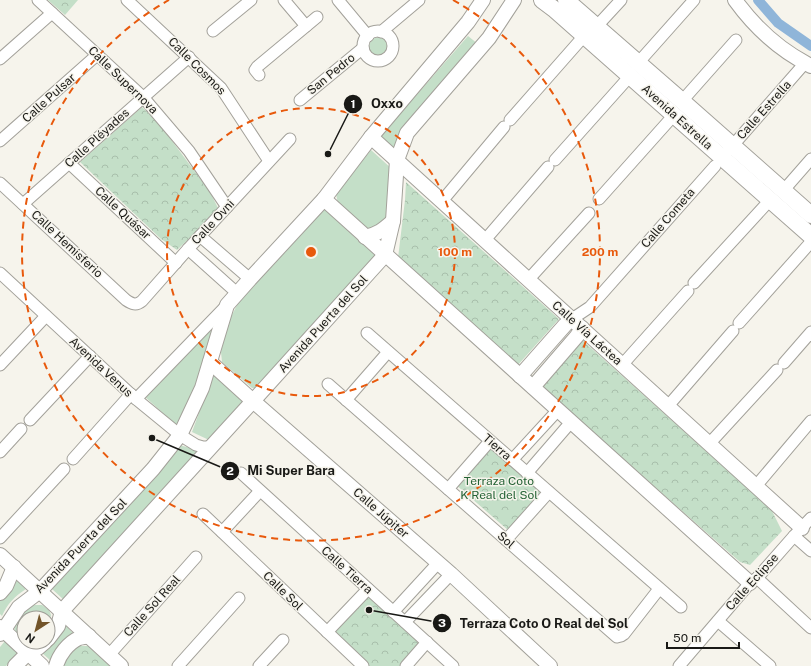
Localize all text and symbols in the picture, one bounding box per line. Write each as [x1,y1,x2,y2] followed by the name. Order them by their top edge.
[165,34,229,98] street label: Calle Cosmos
[85,43,161,117] street label: Calle Supernova
[304,50,358,98] street label: San Pedro
[20,70,79,126] street label: Calle Pulsar
[734,78,794,142] street label: Calle Estrella
[639,82,715,152] street label: Avenida Estrella
[343,91,411,116] callout: Oxxo
[371,96,403,111] text: Oxxo
[350,97,356,111] text: 1
[62,105,132,171] street label: Calle Pléyades
[92,184,154,243] street label: Calle Quásar
[638,185,698,251] street label: Calle Cometa
[189,197,237,247] street label: Calle Ovni
[28,207,106,281] street label: Calle Hemisferio
[304,245,318,259] centre of rings
[438,245,472,259] text: 100 m
[582,245,618,259] text: 200 m
[276,272,371,376] street label: Avenida Puerta del Sol
[549,298,625,368] street label: Calle Vía Láctea
[67,334,135,400] street label: Avenida Venus
[480,431,514,463] street label: Tierra
[220,458,343,483] callout: Mi Super Bara
[247,463,335,478] text: Mi Super Bara
[226,464,234,478] text: 2
[460,474,538,502] park label: Terraza Coto K Real del Sol
[350,485,412,541] street label: Calle Júpiter
[32,496,130,596] street label: Avenida Puerta del Sol
[494,529,518,552] street label: Sol
[319,543,375,597] street label: Calle Tierra
[723,551,781,613] street label: Calle Eclipse
[260,569,306,614] street label: Calle Sol
[121,572,183,639] street label: Calle Sol Real
[16,610,56,650] north arrow
[432,611,637,636] callout: Terraza Coto O Real del Sol
[438,616,446,630] text: 3
[460,616,628,631] text: Terraza Coto O Real del Sol
[667,624,739,650] scale bar
[23,631,37,645] text: N
[673,631,701,645] text: 50 m

